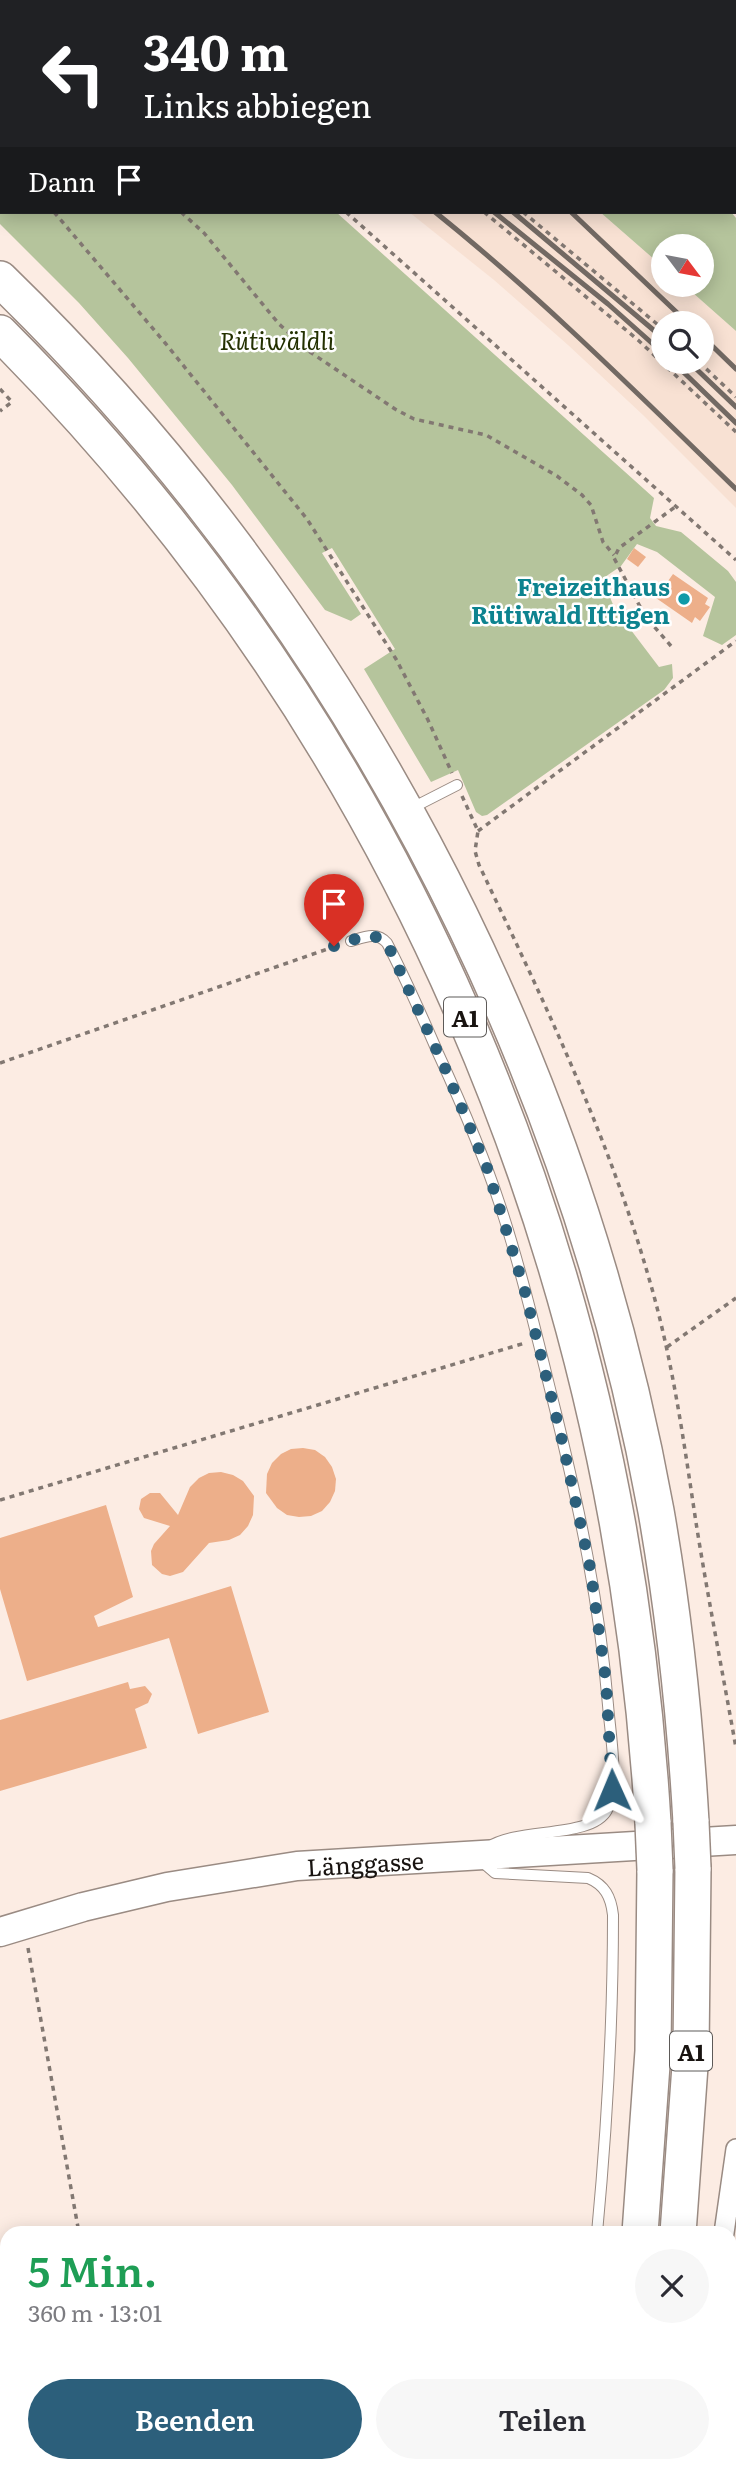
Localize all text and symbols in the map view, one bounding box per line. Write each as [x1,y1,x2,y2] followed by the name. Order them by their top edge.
[143,13,289,86] text: 340 m
[28,28,119,119] icon: left
[143,80,372,128] text: Links abbiegen
[28,161,96,200] text: Dann
[110,161,148,199] icon: arrive
[651,234,714,298] north arrow
[651,234,714,374] map controls
[651,311,714,374] button: search
[220,322,334,357] park label: Rütiwäldli
[471,568,670,631] place label: Freizeithaus Rütiwald Ittigen
[676,591,692,607] marker: Freizeithaus Rütiwald Ittigen
[304,874,364,946] pin
[315,885,353,923] icon: arrive
[444,998,486,1036] road number: A1
[575,1753,649,1827] position arrow
[306,1841,425,1883] street label: Länggasse
[670,2032,712,2070] road number: A1
[28,2238,157,2300] text: 5 Min.
[635,2249,709,2323] button: close
[28,2295,162,2329] text: 360 m · 13:01
[28,2379,362,2459] button: Beenden
[376,2379,709,2459] button: Teilen

